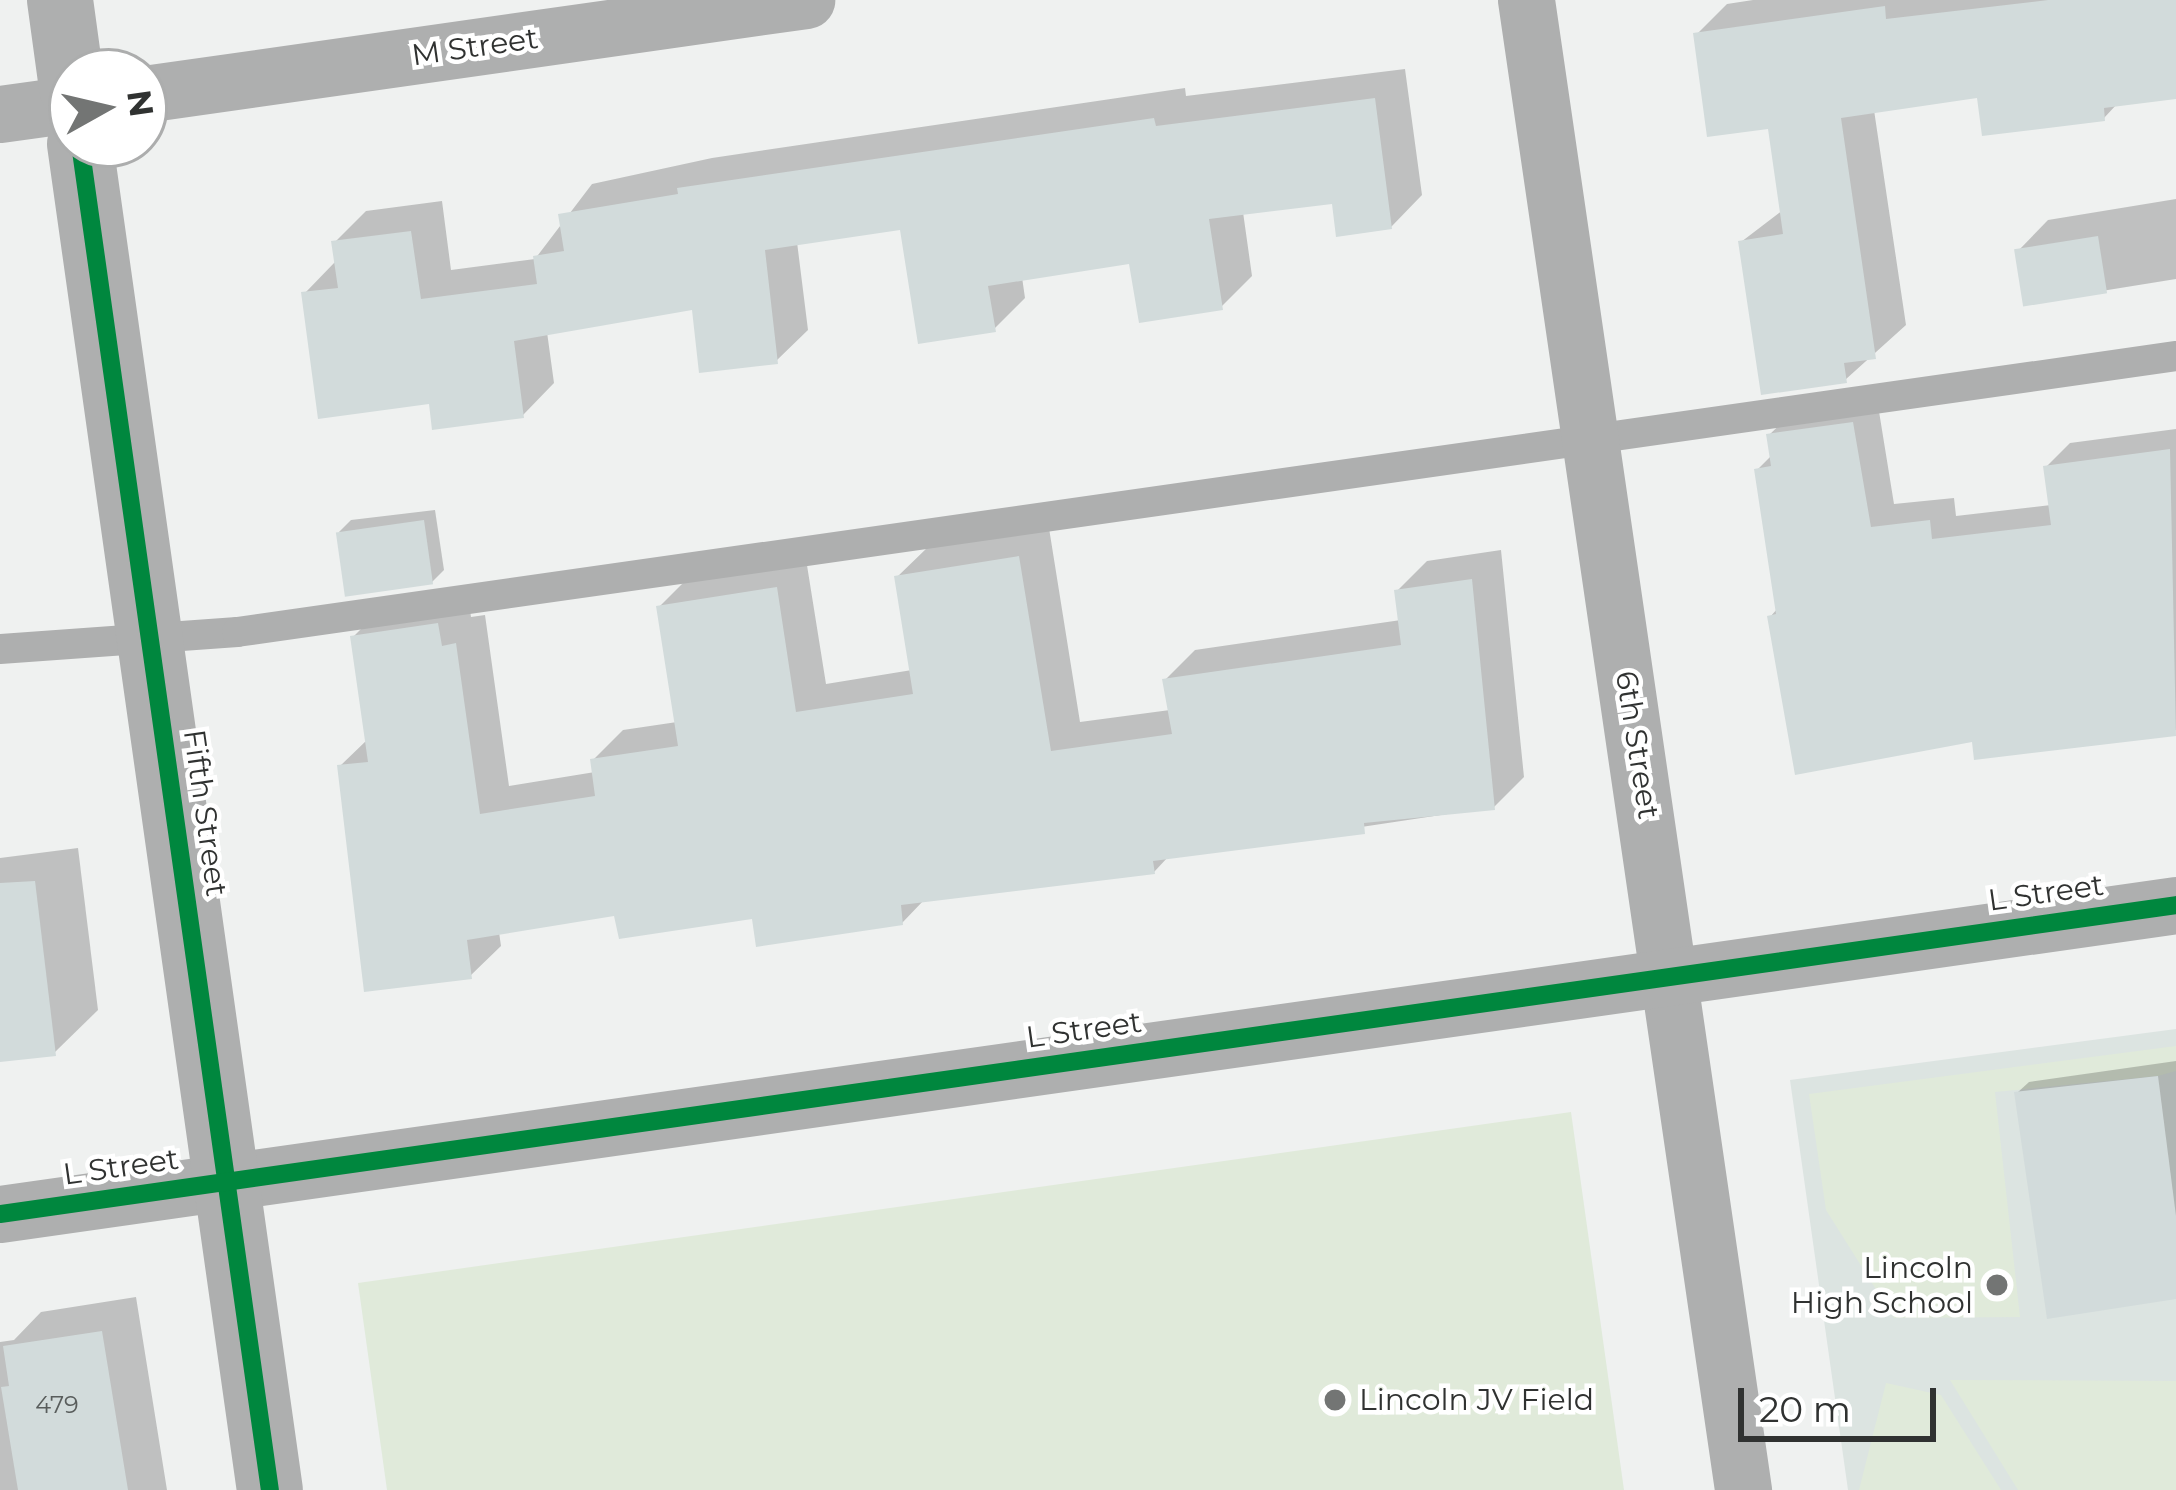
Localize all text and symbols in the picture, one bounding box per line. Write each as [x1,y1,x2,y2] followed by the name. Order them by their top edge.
[410,20,540,74] street label: M Street
[48,48,168,168] north arrow
[119,87,162,119] text: N
[1608,668,1666,822] street label: 6th Street
[175,727,235,899] street label: Fifth Street
[1986,867,2106,919] street label: L Street
[1024,1004,1144,1056] street label: L Street
[61,1141,181,1193] street label: L Street
[1791,1250,1973,1320] place label: Lincoln High School
[1984,1272,2010,1298] marker: Lincoln High School
[1744,1364,1942,1438] scale bar
[1359,1382,1594,1418] place label: Lincoln JV Field
[1322,1387,1348,1413] marker: Lincoln JV Field
[1759,1387,1851,1431] text: 20 m
[35,1391,79,1419] house number: 479

